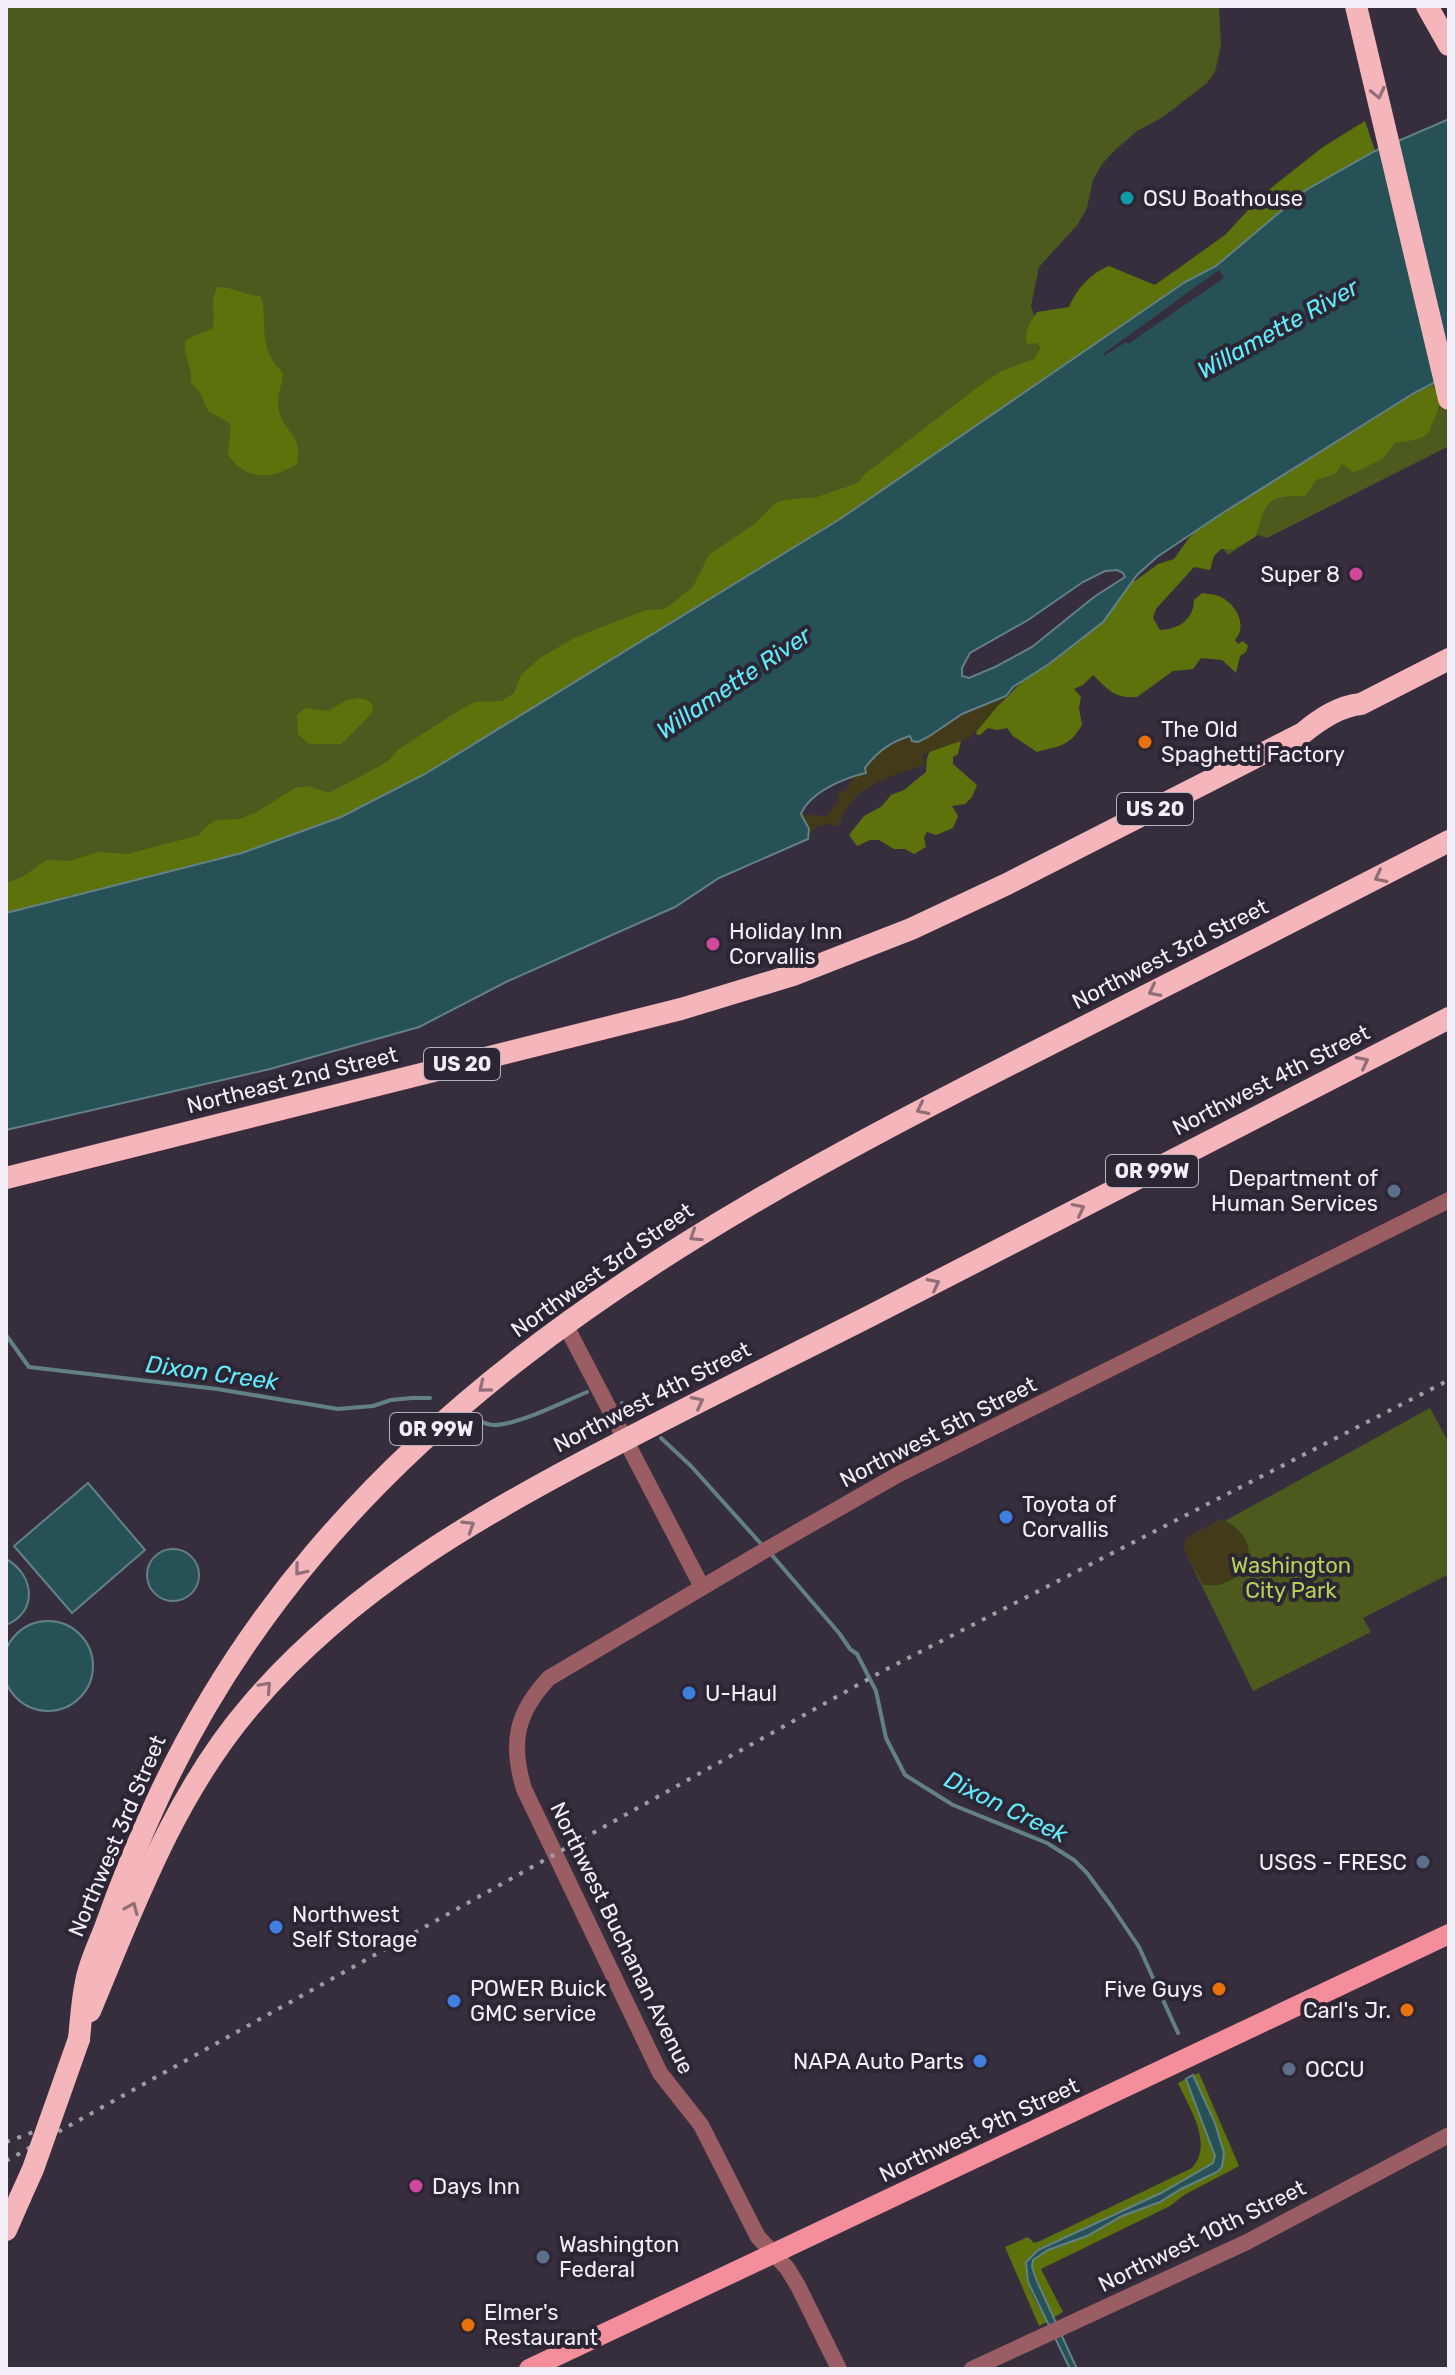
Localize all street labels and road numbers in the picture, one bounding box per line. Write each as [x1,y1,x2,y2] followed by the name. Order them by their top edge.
[1117,793,1193,825] road number: US 20
[1067,893,1273,1015] street label: Northwest 3rd Street
[1168,1018,1374,1141] street label: Northwest 4th Street
[184,1041,401,1119] street label: Northeast 2nd Street
[424,1048,500,1080] road number: US 20
[1106,1155,1198,1187] road number: OR 99W
[506,1197,699,1343] street label: Northwest 3rd Street
[549,1335,755,1458] street label: Northwest 4th Street
[835,1371,1041,1493] street label: Northwest 5th Street
[390,1413,482,1445] road number: OR 99W
[62,1731,172,1941] street label: Northwest 3rd Street
[544,1798,700,2078] street label: Northwest Buchanan Avenue
[875,2072,1083,2188] street label: Northwest 9th Street
[1094,2174,1310,2298] street label: Northwest 10th Street

